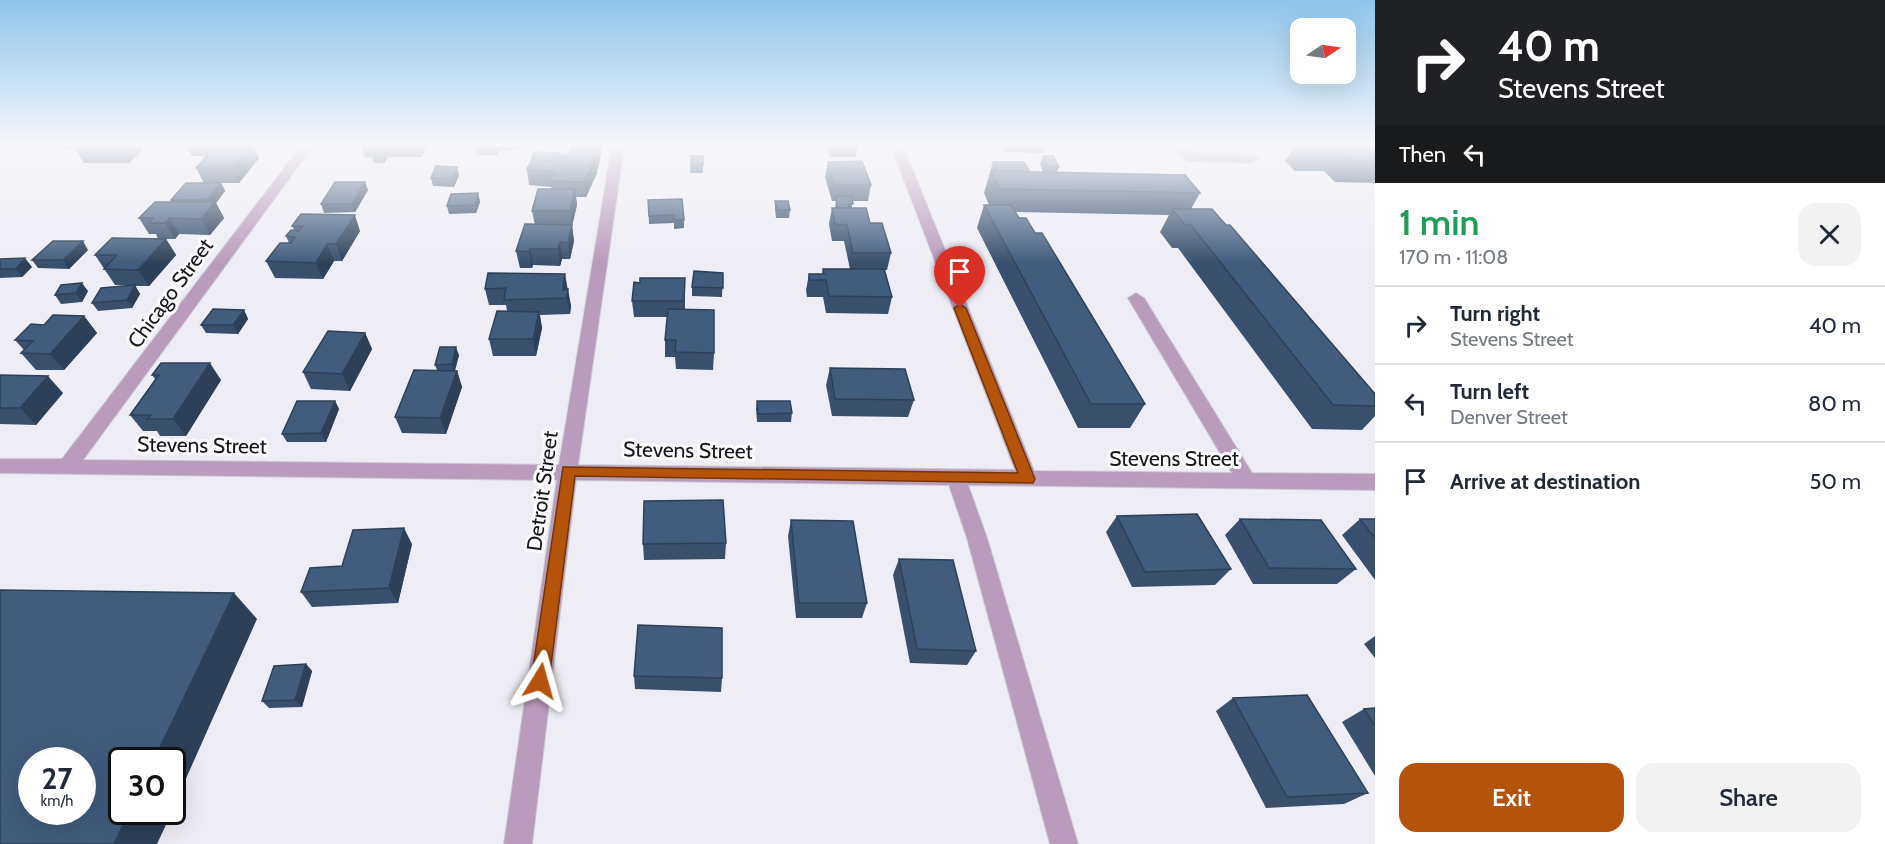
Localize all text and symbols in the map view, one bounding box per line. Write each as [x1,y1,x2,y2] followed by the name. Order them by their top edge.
[1290,18,1356,84] north arrow
[1290,18,1356,84] map controls
[1498,20,1600,72] text: 40 m
[1399,24,1477,102] icon: right
[1498,72,1665,105] text: Stevens Street
[1458,138,1491,171] icon: left
[1399,141,1446,168] text: Then
[1399,200,1479,244] text: 1 min
[1798,203,1861,266] button: close
[122,233,218,353] street label: Chicago Street
[1399,245,1508,269] text: 170 m · 11:08
[934,246,985,308] pin
[943,255,976,288] icon: arrive
[1450,300,1540,327] text: Turn right
[1399,309,1432,342] icon: right
[1809,312,1861,339] text: 40 m
[1450,327,1573,351] text: Stevens Street
[1450,378,1529,405] text: Turn left
[1399,387,1432,420] icon: left
[1808,390,1861,417] text: 80 m
[1450,405,1568,429] text: Denver Street
[521,429,563,553] street label: Detroit Street
[137,431,267,459] street label: Stevens Street
[623,436,753,464] street label: Stevens Street
[1109,446,1239,471] street label: Stevens Street
[1399,465,1432,498] icon: arrive
[1450,468,1640,495] text: Arrive at destination
[1809,468,1861,495] text: 50 m
[508,649,572,713] position arrow
[108,747,186,825] speed limit sign: 30
[41,760,73,797] text: 27
[1399,763,1624,832] button: Exit
[1636,763,1861,832] button: Share
[41,792,73,810] text: km/h

